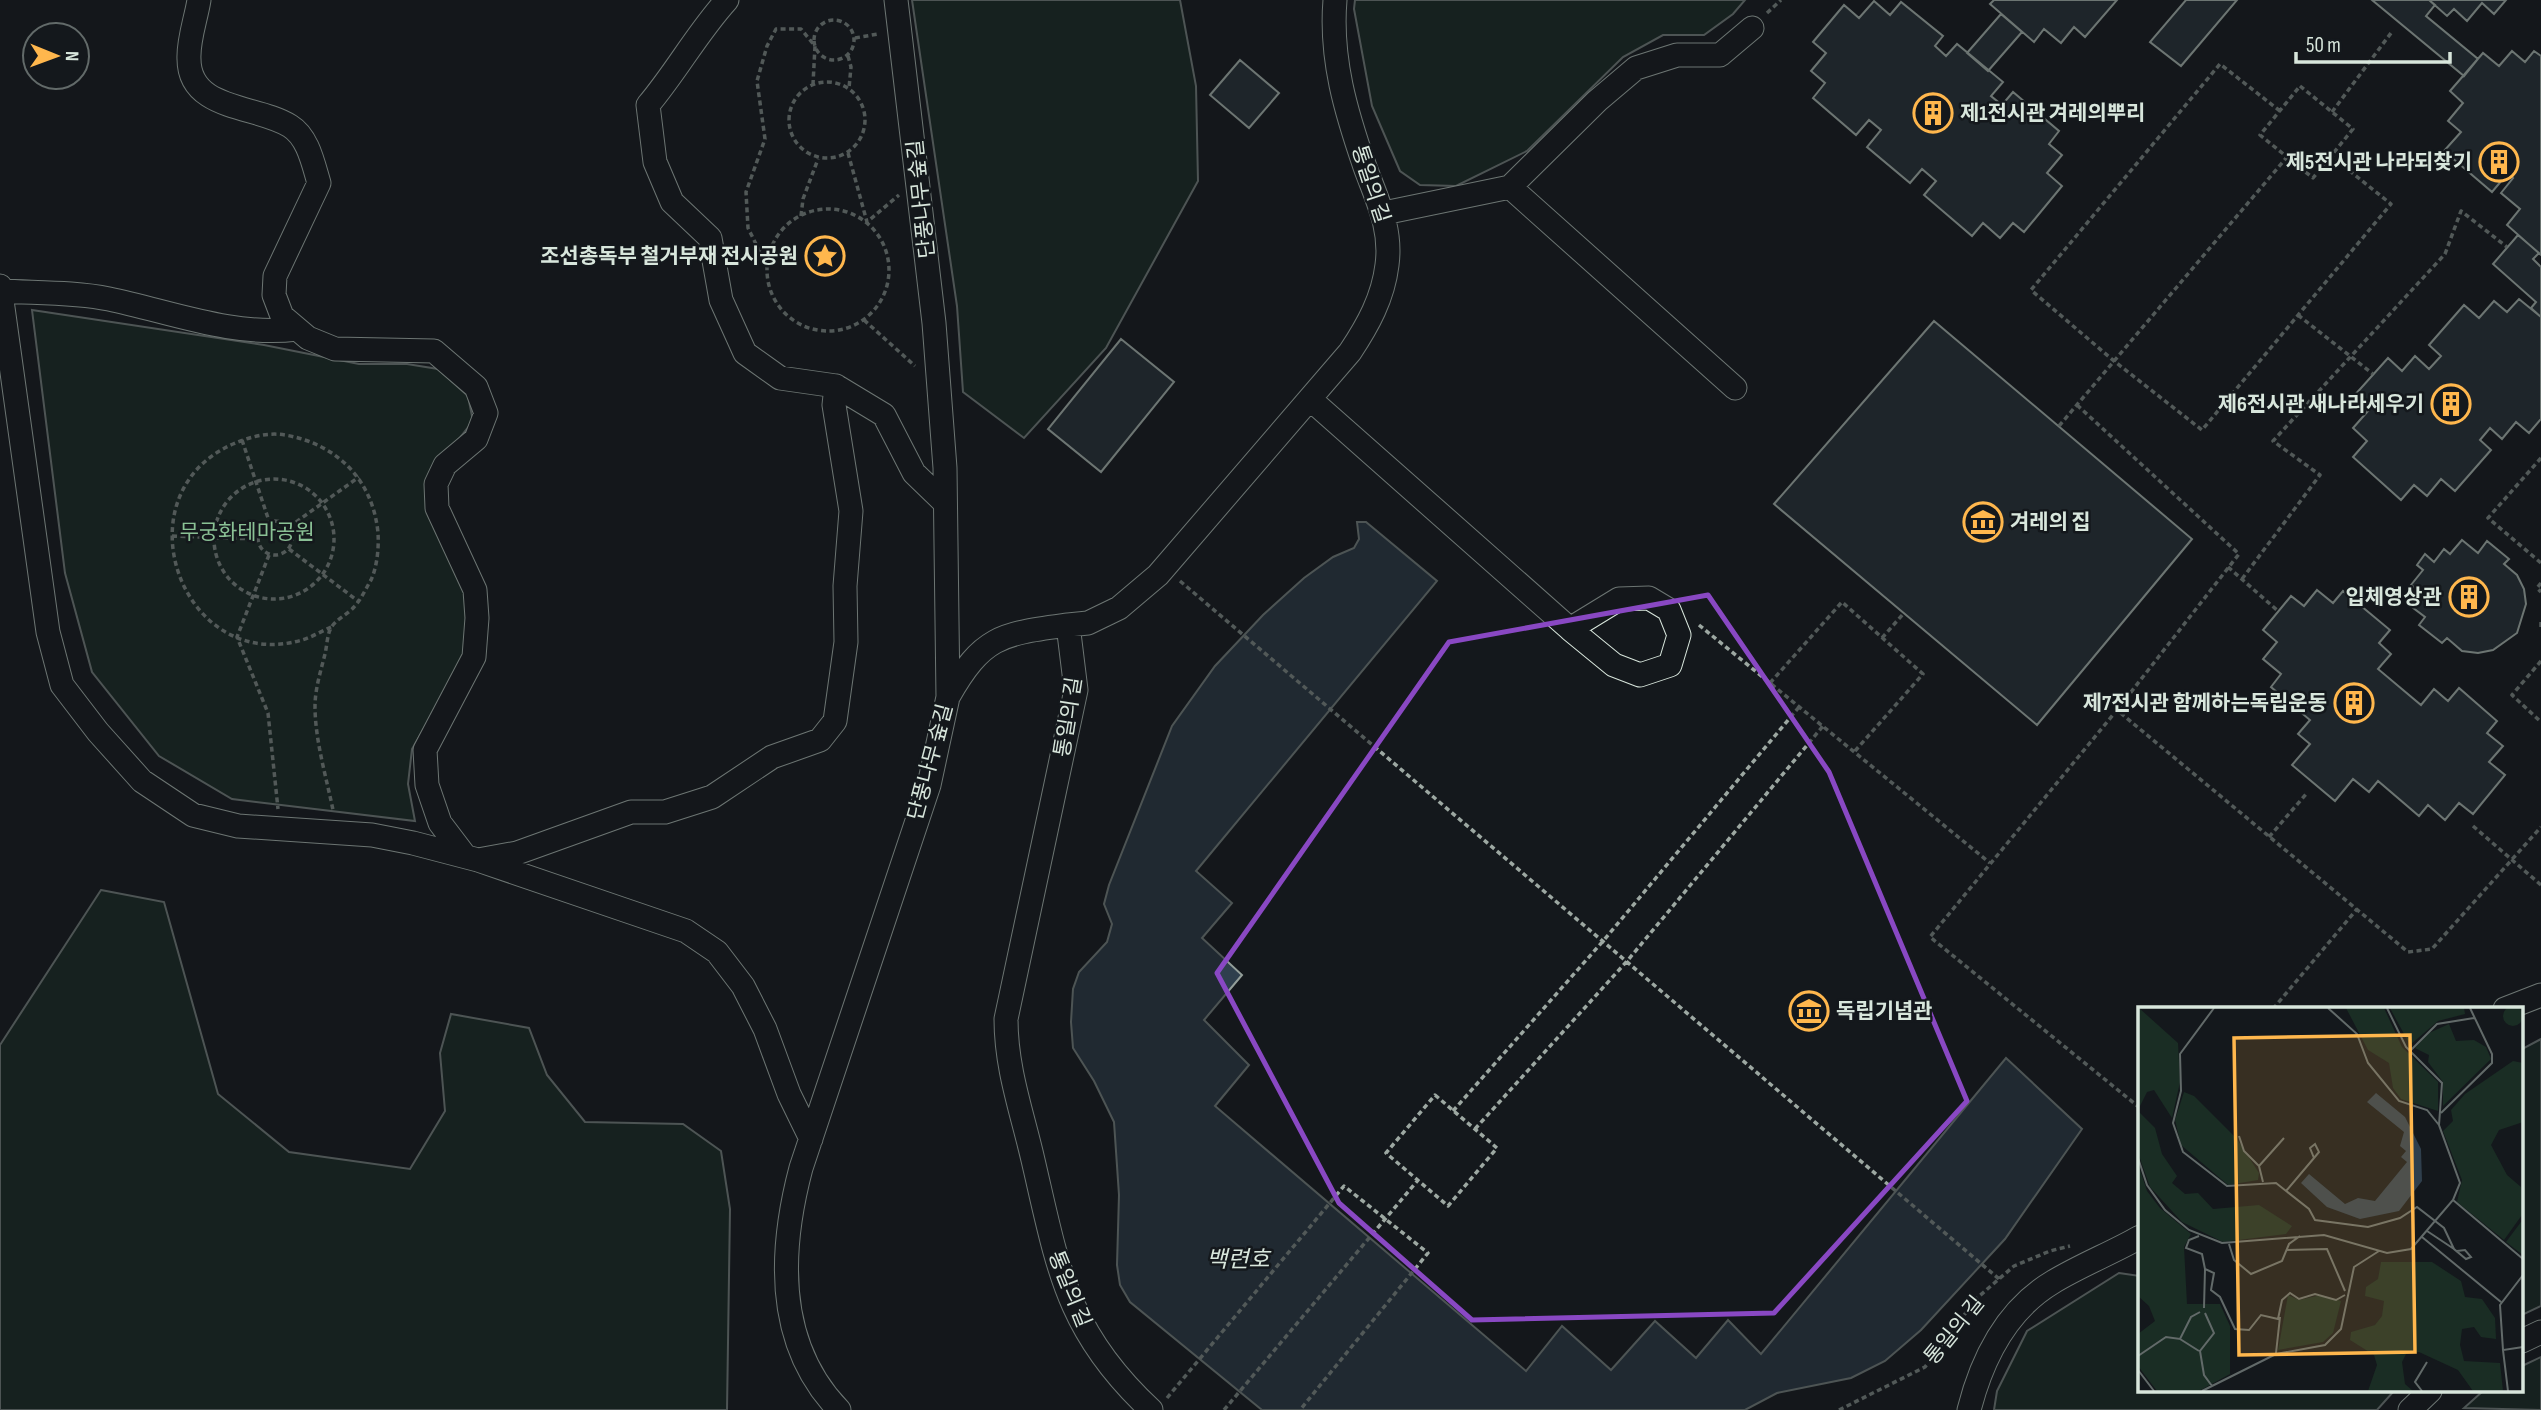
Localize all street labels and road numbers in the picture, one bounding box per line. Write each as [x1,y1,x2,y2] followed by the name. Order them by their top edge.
[903,138,940,260] street label: 단풍나무 숲길
[1346,142,1395,226] street label: 통일의 길
[1050,675,1087,759] street label: 통일의 길
[903,701,958,823] street label: 단풍나무 숲길
[1043,1247,1096,1331] street label: 통일의 길
[1919,1291,1989,1370] street label: 통일의 길

